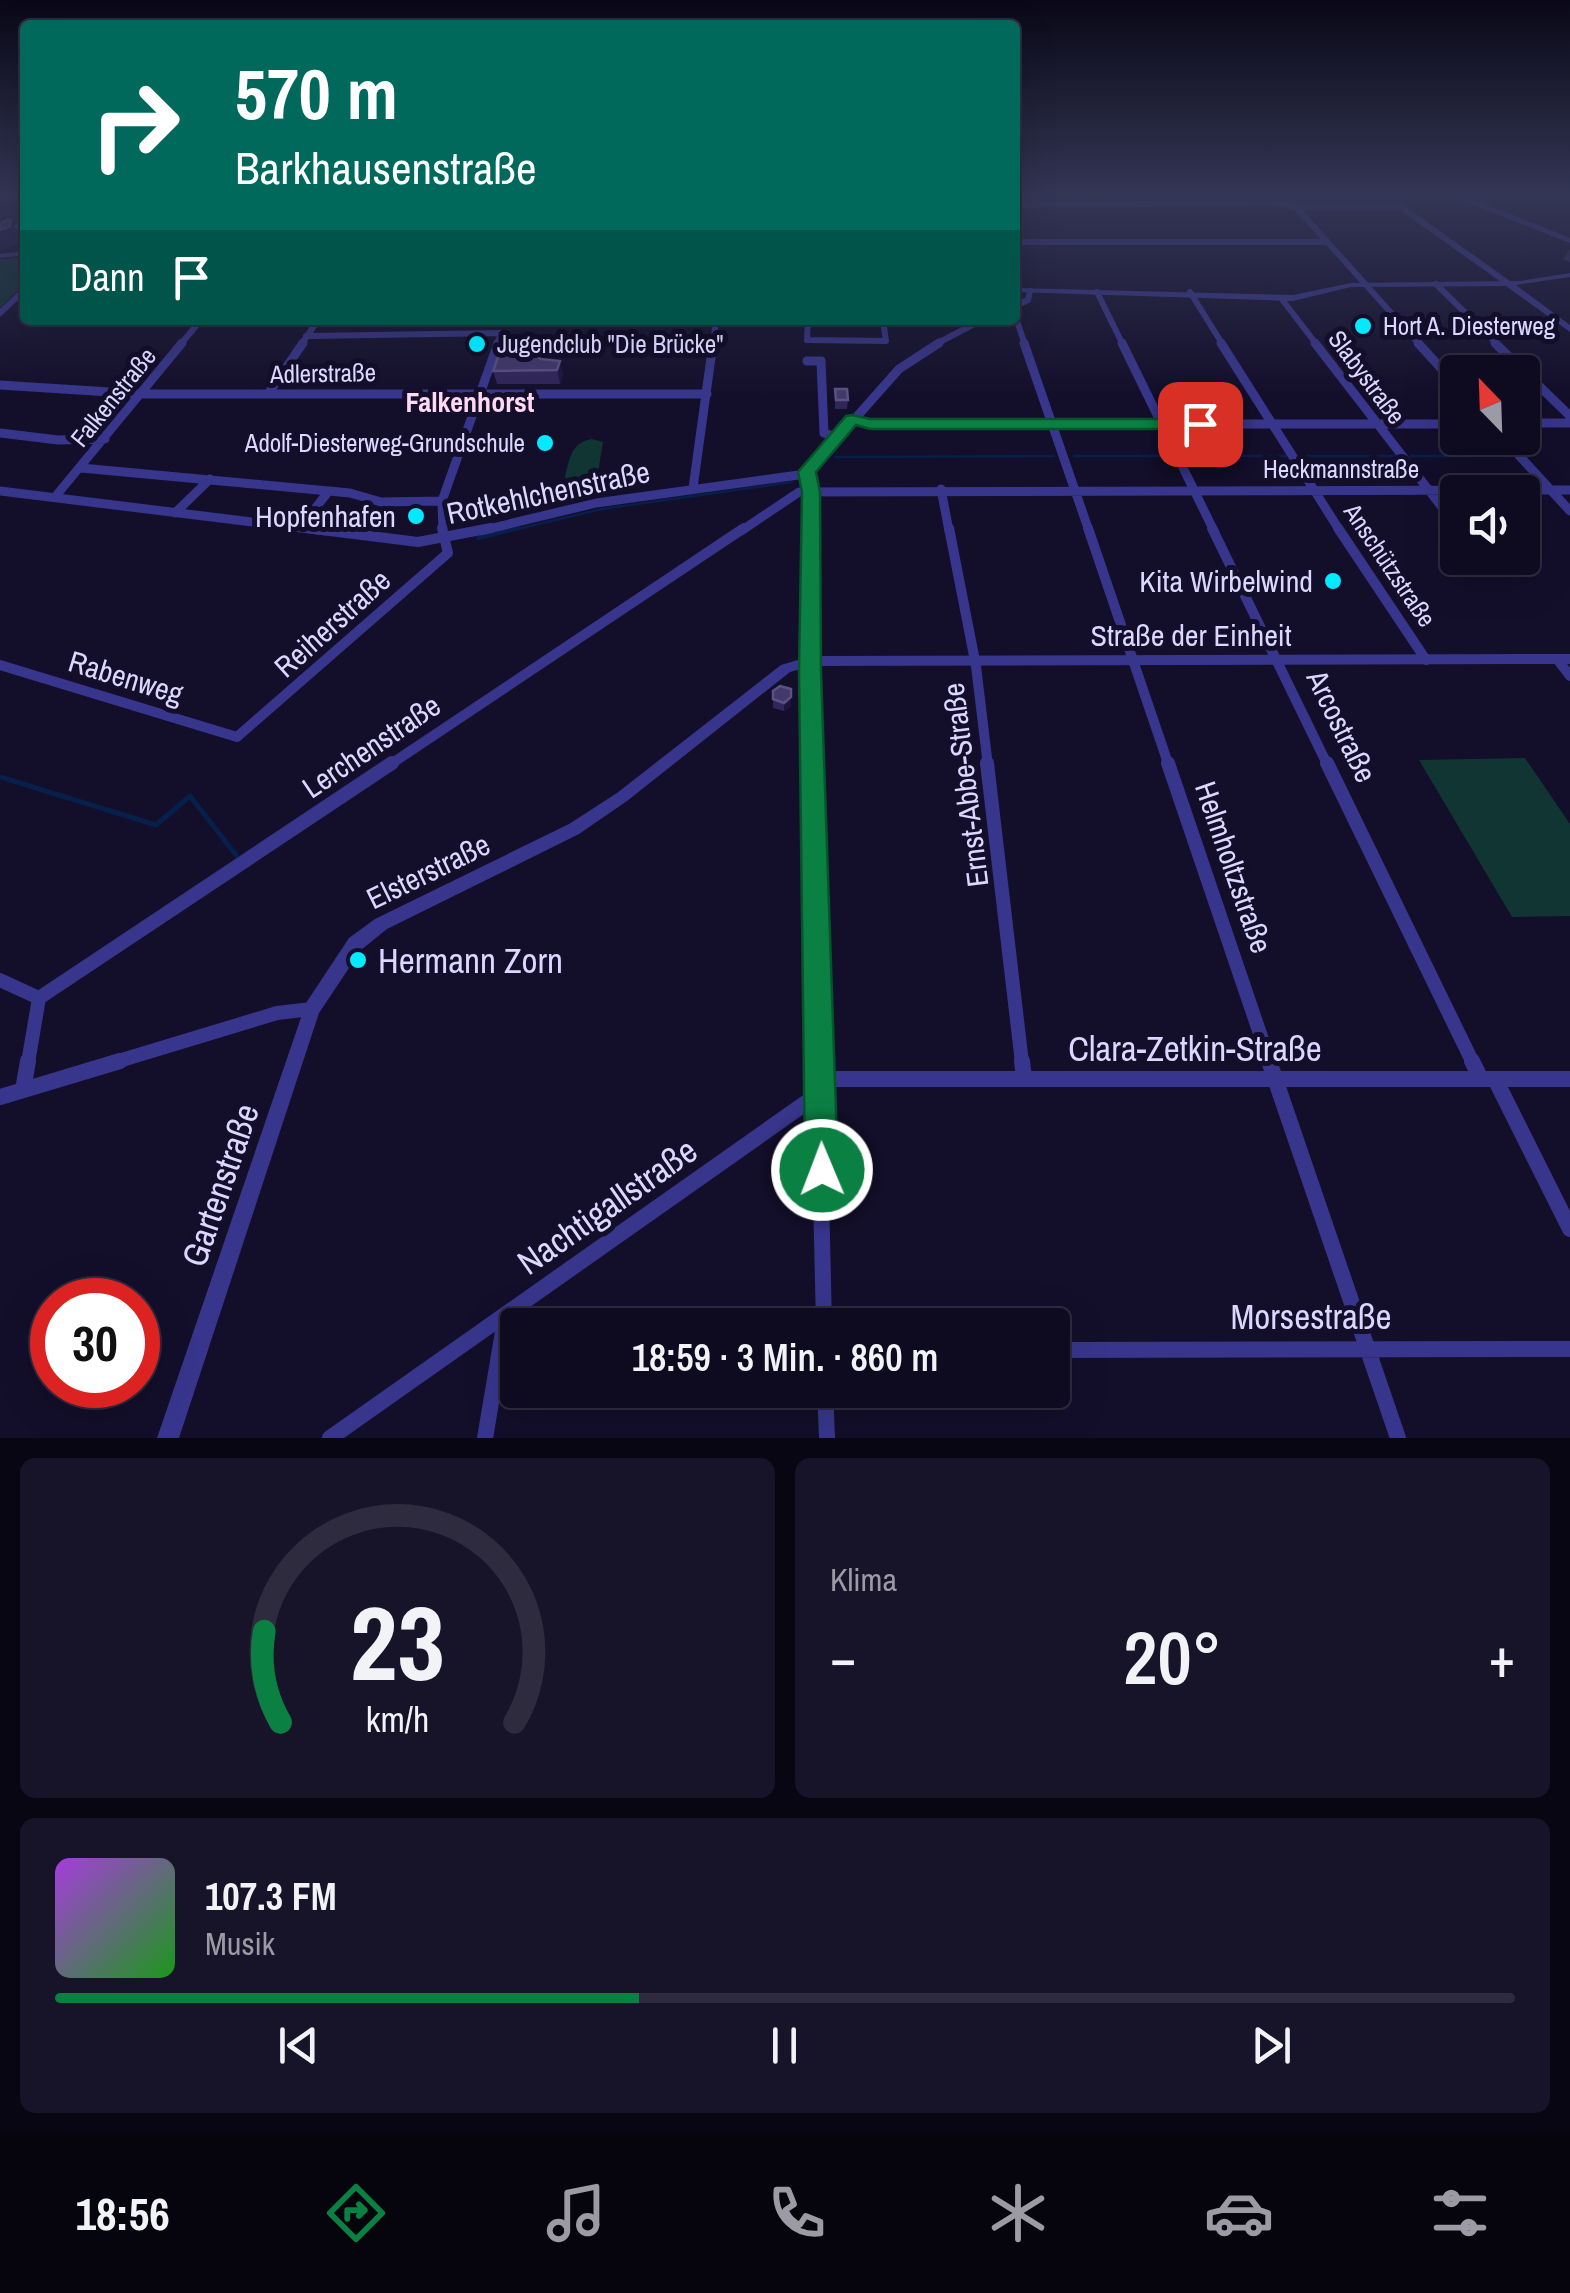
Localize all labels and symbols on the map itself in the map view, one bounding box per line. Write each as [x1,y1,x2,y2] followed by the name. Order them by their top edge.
[1383,309,1556,343] place label: Hort A. Diesterweg
[1352,315,1374,337] marker: Hort A. Diesterweg
[1321,323,1413,431] street label: Slabystraße
[497,327,724,361] place label: Jugendclub "Die Brücke"
[466,333,488,355] marker: Jugendclub "Die Brücke"
[62,340,164,454] street label: Falkenstraße
[269,355,376,391] street label: Adlerstraße
[1440,355,1540,455] north arrow
[1158,382,1243,467] pin
[405,383,535,421] district label: Falkenhorst
[244,426,525,460] place label: Adolf-Diesterweg-Grundschule
[534,432,556,454] marker: Adolf-Diesterweg-Grundschule
[443,451,653,533] street label: Rotkehlchenstraße
[1263,452,1419,486] street label: Heckmannstraße
[255,496,396,536] place label: Hopfenhafen
[1336,496,1444,634] street label: Anschützstraße
[405,505,427,527] marker: Hopfenhafen
[265,560,399,686] street label: Reiherstraße
[1139,561,1313,601] place label: Kita Wirbelwind
[1322,570,1344,592] marker: Kita Wirbelwind
[1090,615,1292,655] street label: Straße der Einheit
[64,641,188,713] street label: Rabenweg
[1297,662,1386,789] street label: Arcostraße
[933,681,997,889] street label: Ernst-Abbe-Straße
[294,685,448,807] street label: Lerchenstraße
[1186,776,1282,958] street label: Helmholtzstraße
[360,824,496,918] street label: Elsterstraße
[378,937,563,984] place label: Hermann Zorn
[347,949,369,971] marker: Hermann Zorn
[1068,1025,1322,1072] street label: Clara-Zetkin-Straße
[170,1097,270,1273] street label: Gartenstraße
[770,1118,874,1222] position arrow
[508,1127,706,1285] street label: Nachtigallstraße
[30,1278,160,1408] speed limit sign: 30
[1230,1293,1392,1340] street label: Morsestraße

